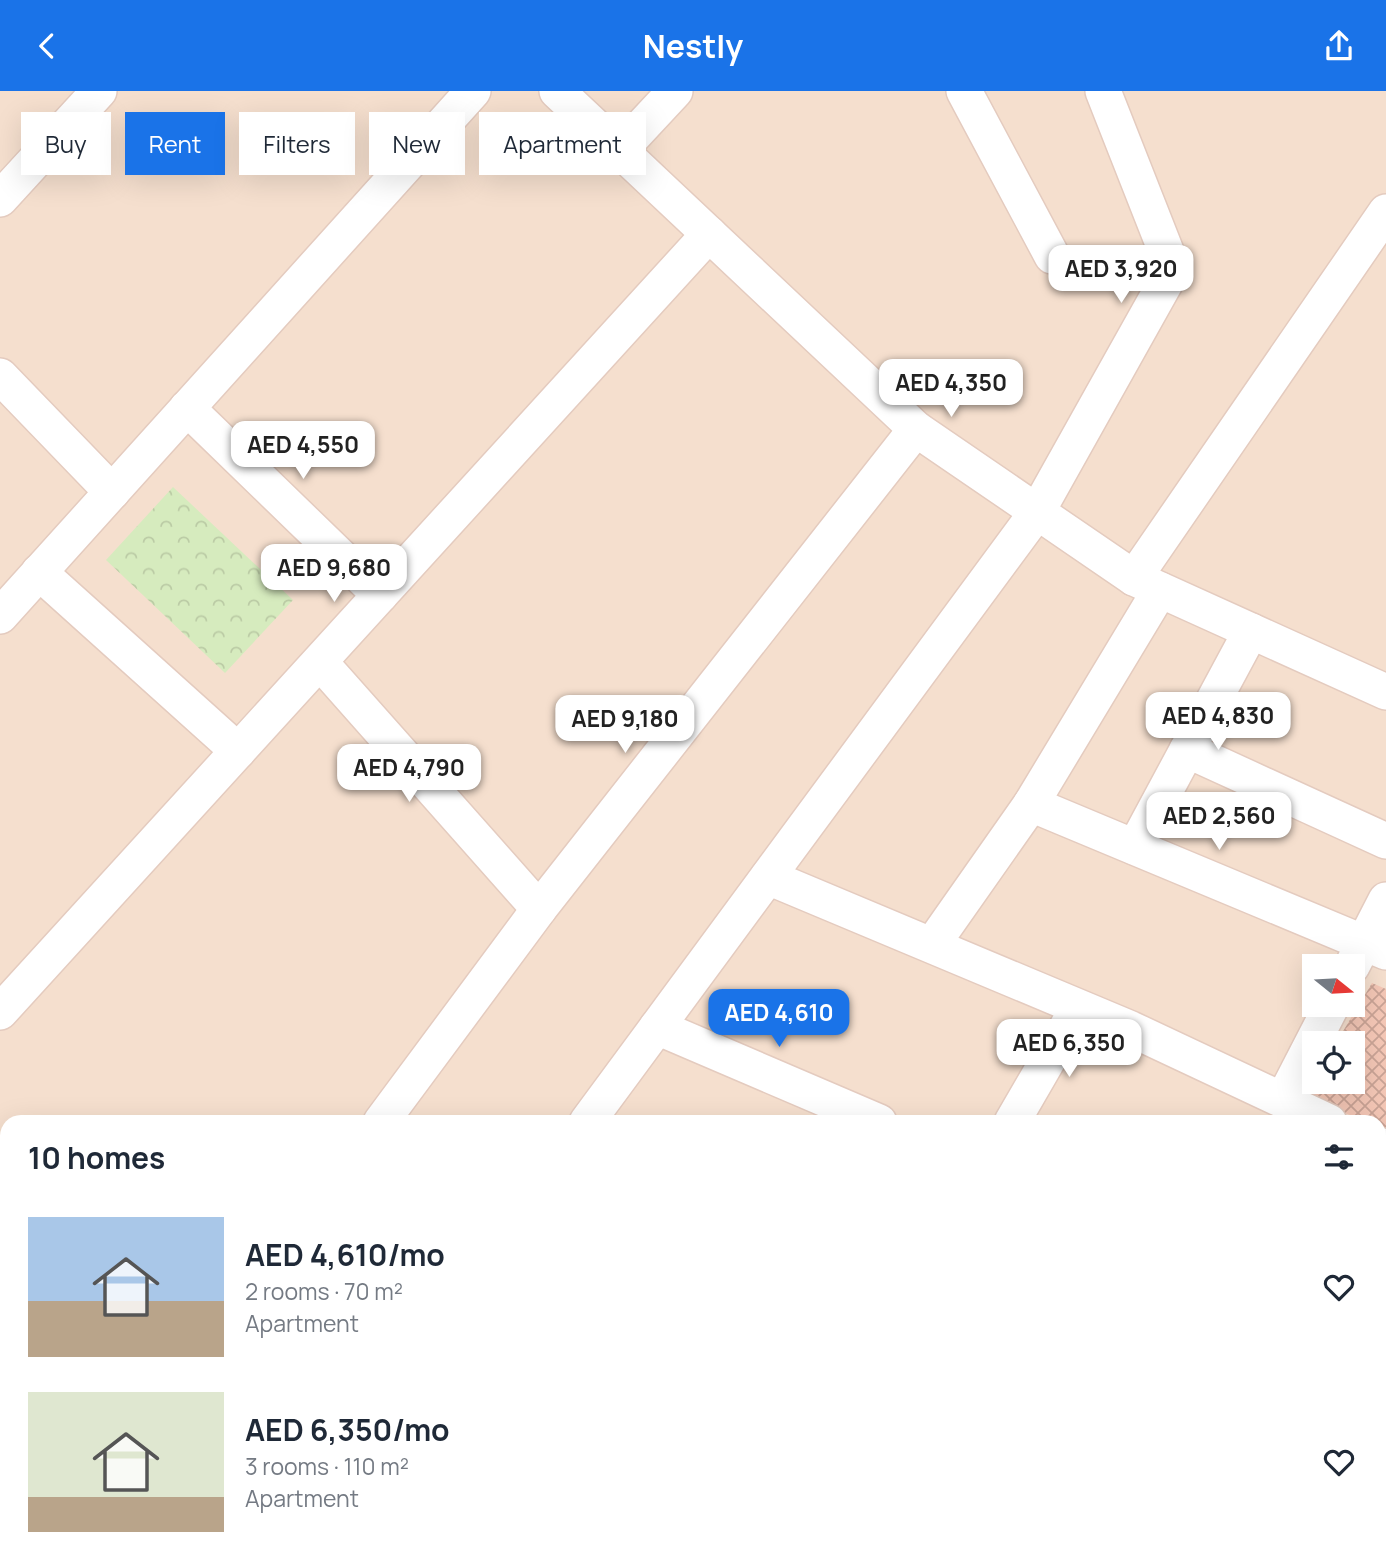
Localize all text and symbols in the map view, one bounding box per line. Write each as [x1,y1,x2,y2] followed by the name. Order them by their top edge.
[643,24,743,68] text: Nestly
[28,27,66,65] icon: back
[1320,27,1358,65] icon: share
[21,112,111,175] chip: Buy
[125,112,225,175] chip: Rent
[239,112,355,175] chip: Filters
[369,112,465,175] chip: New
[479,112,646,175] chip: Apartment
[1041,245,1201,305] pin: AED 3,920
[1064,252,1178,284] text: AED 3,920
[871,359,1031,419] pin: AED 4,350
[895,366,1007,398] text: AED 4,350
[223,421,383,481] pin: AED 4,550
[247,428,359,460] text: AED 4,550
[254,545,414,604] pin: AED 9,680
[277,551,391,583] text: AED 9,680
[1138,693,1298,752] pin: AED 4,830
[545,695,705,755] pin: AED 9,180
[1162,699,1274,731] text: AED 4,830
[571,702,679,734] text: AED 9,180
[329,745,489,804] pin: AED 4,790
[353,751,465,783] text: AED 4,790
[1139,793,1299,852] pin: AED 2,560
[1162,799,1276,831] text: AED 2,560
[1302,954,1365,1017] north arrow
[1302,954,1365,1094] map controls
[699,989,859,1049] pin: AED 4,610
[724,996,834,1028] text: AED 4,610
[989,1019,1149,1079] pin: AED 6,350
[1013,1026,1125,1058] text: AED 6,350
[1302,1031,1365,1094] button: locate
[28,1137,165,1178] text: 10 homes
[1320,1138,1358,1176] icon: filters
[245,1234,445,1275] text: AED 4,610/mo
[84,1245,168,1329] icon: home
[1320,1268,1358,1306] icon: heart
[245,1275,403,1307] text: 2 rooms · 70 m²
[245,1307,359,1339] text: Apartment
[245,1409,450,1450] text: AED 6,350/mo
[84,1420,168,1504] icon: home
[1320,1443,1358,1481] icon: heart
[245,1450,409,1482] text: 3 rooms · 110 m²
[245,1482,359,1514] text: Apartment

